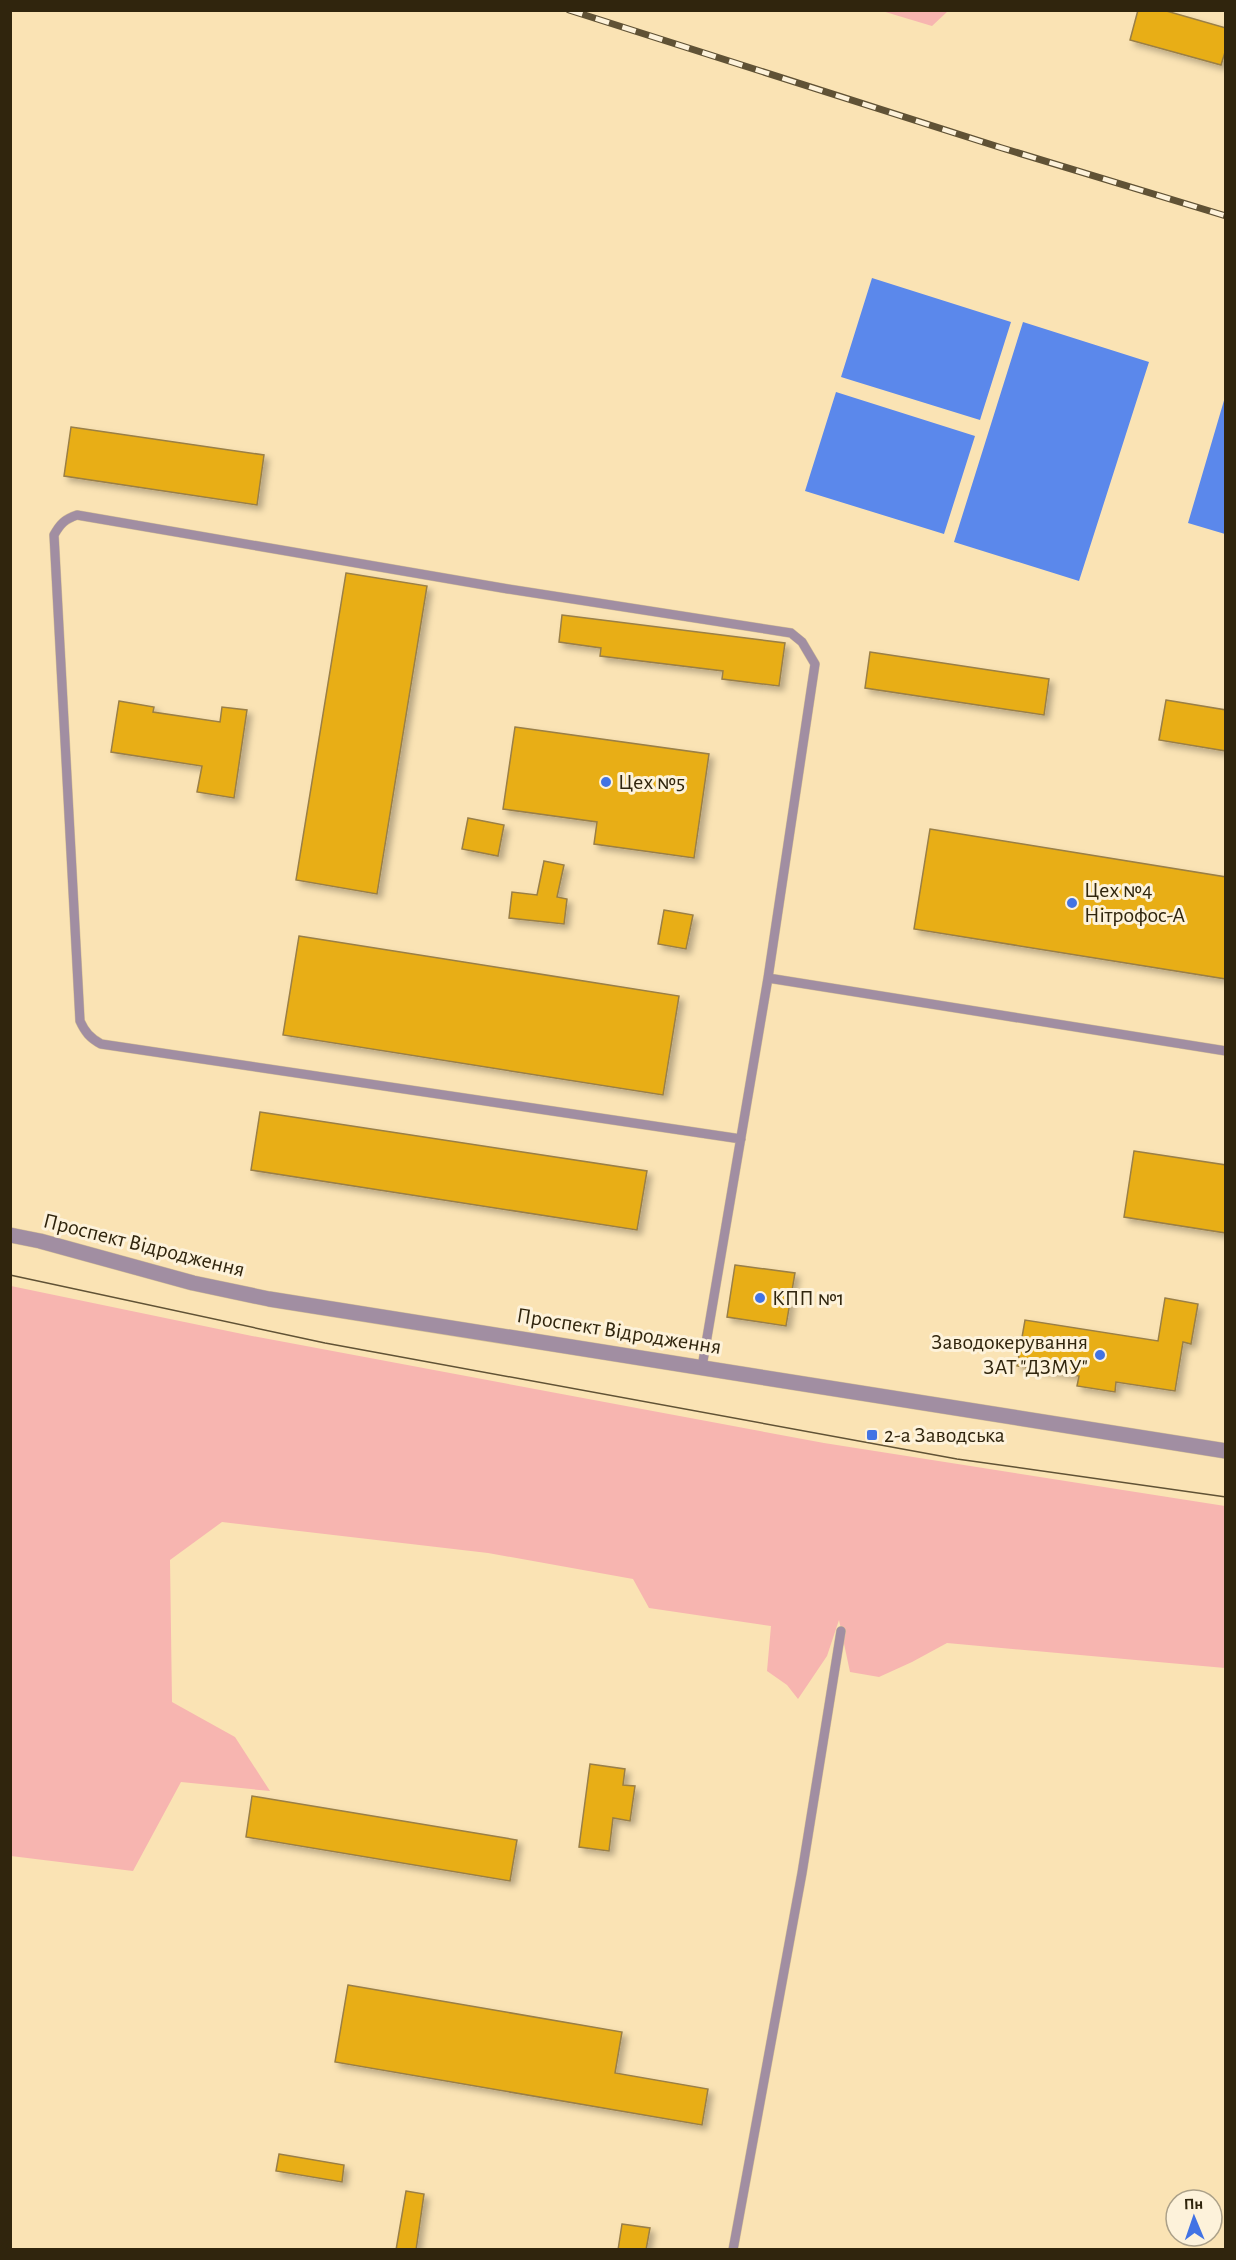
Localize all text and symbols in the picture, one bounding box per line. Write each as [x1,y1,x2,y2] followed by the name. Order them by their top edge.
[618,771,685,793] place label: Цех №5
[599,775,613,789] marker: Цех №5
[1084,879,1185,926] place label: Цех №4 Нітрофос-А
[1065,896,1079,910] marker: Цех №4 Нітрофос-А
[41,1209,247,1281] street label: Проспект Відродження
[772,1287,844,1309] place label: КПП №1
[753,1291,767,1305] marker: КПП №1
[515,1304,723,1358] street label: Проспект Відродження
[931,1331,1088,1378] place label: Заводокерування ЗАТ "ДЗМУ"
[1093,1348,1107,1362] marker: Заводокерування ЗАТ "ДЗМУ"
[884,1424,1005,1446] place label: 2-а Заводська
[865,1428,879,1442] marker: 2-а Заводська
[1164,2188,1224,2248] north arrow
[1183,2196,1204,2212] text: Пн

